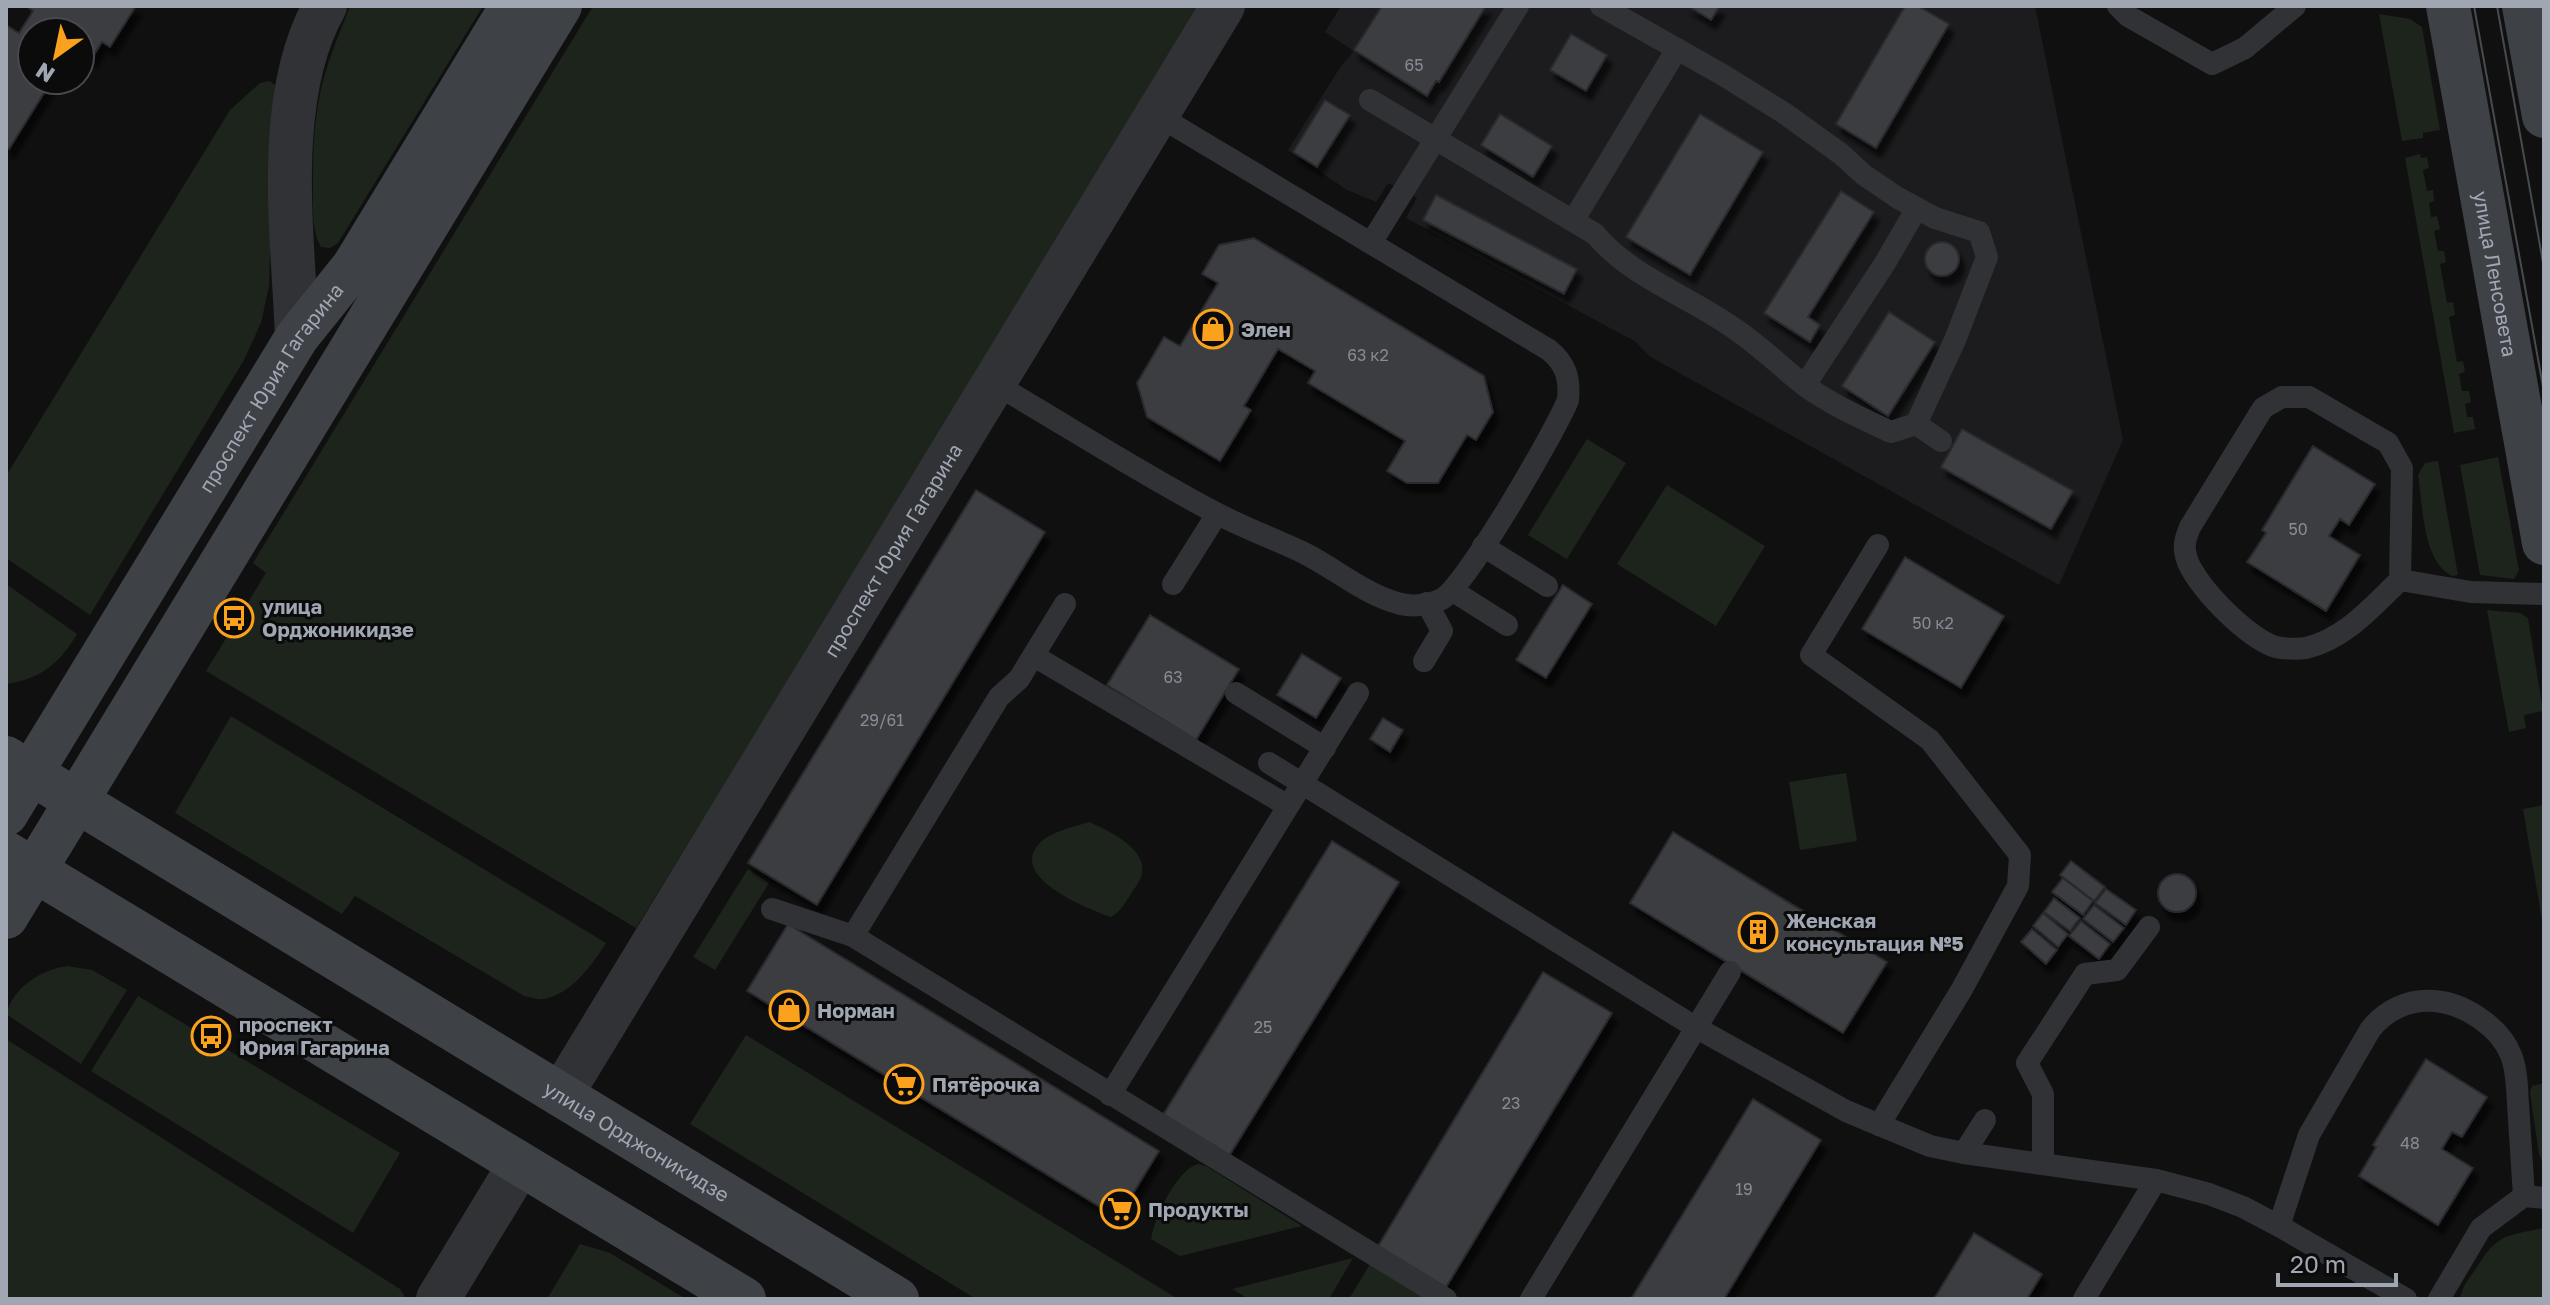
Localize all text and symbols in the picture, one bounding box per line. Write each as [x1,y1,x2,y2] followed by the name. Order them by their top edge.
[16,16,96,96] north arrow
[1405,55,1423,75] house number: 65
[30,57,59,89] text: N
[2469,189,2522,359] street label: улица Ленсовета
[193,278,348,497] street label: проспект Юрия Гагарина
[1192,308,1234,350] shop icon: Элен
[1241,317,1291,341] place label: Элен
[1347,345,1389,365] house number: 63 к2
[818,439,966,661] street label: проспект Юрия Гагарина
[2288,519,2308,539] house number: 50
[262,594,414,641] place label: улица Орджоникидзе
[213,597,255,639] bus stop icon: улица Орджоникидзе
[1912,613,1954,633] house number: 50 к2
[1163,667,1183,687] house number: 63
[860,710,904,730] house number: 29/61
[1786,908,1964,955] place label: Женская консультация №5
[1737,911,1779,953] building icon: Женская консультация №5
[768,989,810,1031] shop icon: Норман
[817,998,895,1022] place label: Норман
[239,1012,390,1059] place label: проспект Юрия Гагарина
[190,1015,232,1057] bus stop icon: проспект Юрия Гагарина
[1254,1017,1272,1037] house number: 25
[883,1063,925,1105] supermarket icon: Пятёрочка
[932,1072,1040,1096] place label: Пятёрочка
[540,1076,734,1207] street label: улица Орджоникидзе
[1502,1093,1520,1113] house number: 23
[2400,1133,2420,1153] house number: 48
[1735,1179,1753,1199] house number: 19
[1099,1188,1141,1230] supermarket icon: Продукты
[1148,1197,1249,1221] place label: Продукты
[2278,1237,2396,1287] scale bar
[2290,1249,2346,1278] text: 20 m

